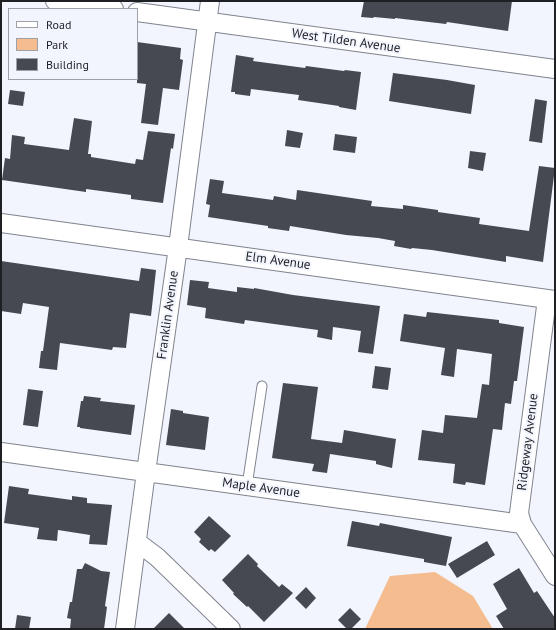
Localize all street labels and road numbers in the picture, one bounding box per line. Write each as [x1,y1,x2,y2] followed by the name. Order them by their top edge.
[291,26,401,56] street label: West Tilden Avenue
[245,249,311,273] street label: Elm Avenue
[154,270,182,360] street label: Franklin Avenue
[514,393,542,491] street label: Ridgeway Avenue
[221,475,301,501] street label: Maple Avenue

